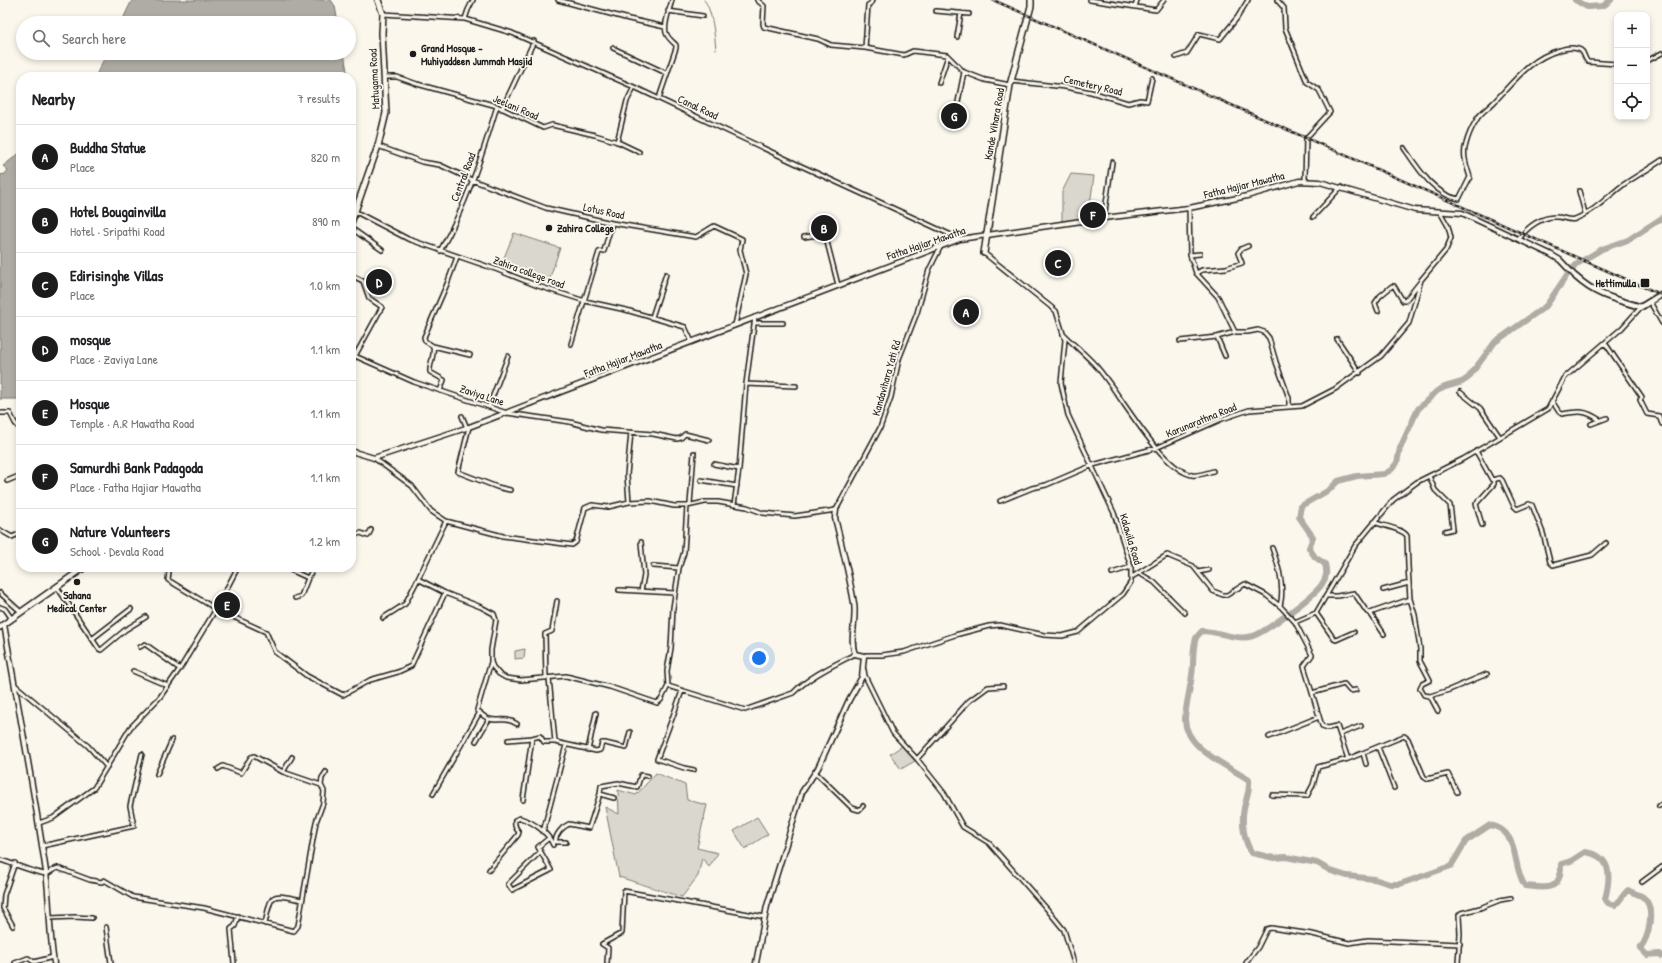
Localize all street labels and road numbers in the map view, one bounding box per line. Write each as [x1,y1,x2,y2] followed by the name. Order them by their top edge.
[365,48,383,110] street label: Matugama Road
[1062,71,1124,99] street label: Cemetery Road
[981,86,1007,161] street label: Kande Vihara Road
[491,91,542,123] street label: Jeelani Road
[676,92,721,123] street label: Canal Road
[447,150,479,203] street label: Central Road
[1201,168,1286,202] street label: Fatha Hajiar Mawatha
[582,200,626,222] street label: Lotus Road
[884,223,968,263] street label: Fatha Hajiar Mawatha
[491,253,567,292] street label: Zahira college road
[581,337,665,381] street label: Fatha Hajiar Mawatha
[869,338,904,417] street label: Kandavihara Yati Rd
[458,381,507,409] street label: Zaviya Lane
[1164,399,1239,440] street label: Karunarathna Road
[1117,512,1146,567] street label: Kalawila Road

